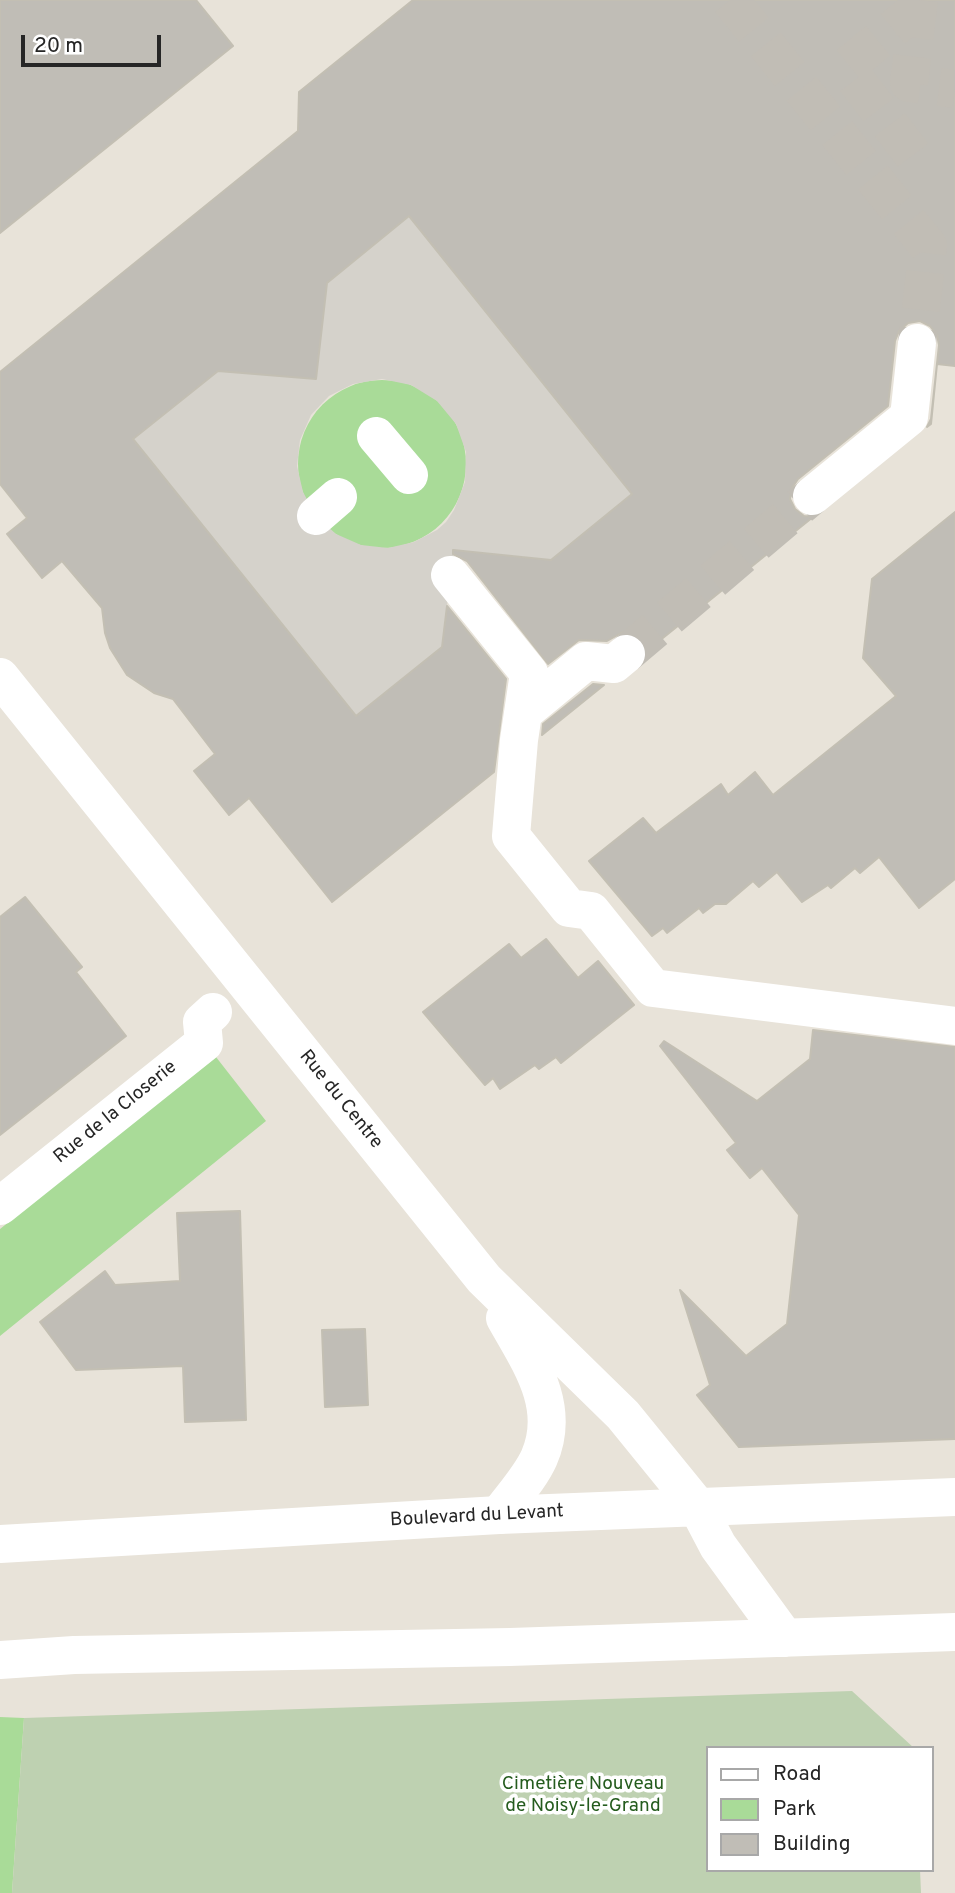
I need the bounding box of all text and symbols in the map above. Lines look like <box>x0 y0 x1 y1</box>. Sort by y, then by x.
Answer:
scale bar <box>24 21 164 65</box>
text: 20 m <box>34 33 83 60</box>
street label: Rue du Centre <box>293 1046 387 1154</box>
street label: Rue de la Closerie <box>50 1056 182 1170</box>
street label: Boulevard du Levant <box>390 1501 564 1533</box>
legend <box>706 1746 934 1872</box>
text: Road <box>773 1761 822 1788</box>
park label: Cimetière Nouveau de Noisy-le-Grand <box>502 1774 664 1818</box>
text: Park <box>773 1796 816 1823</box>
text: Building <box>773 1831 851 1858</box>

